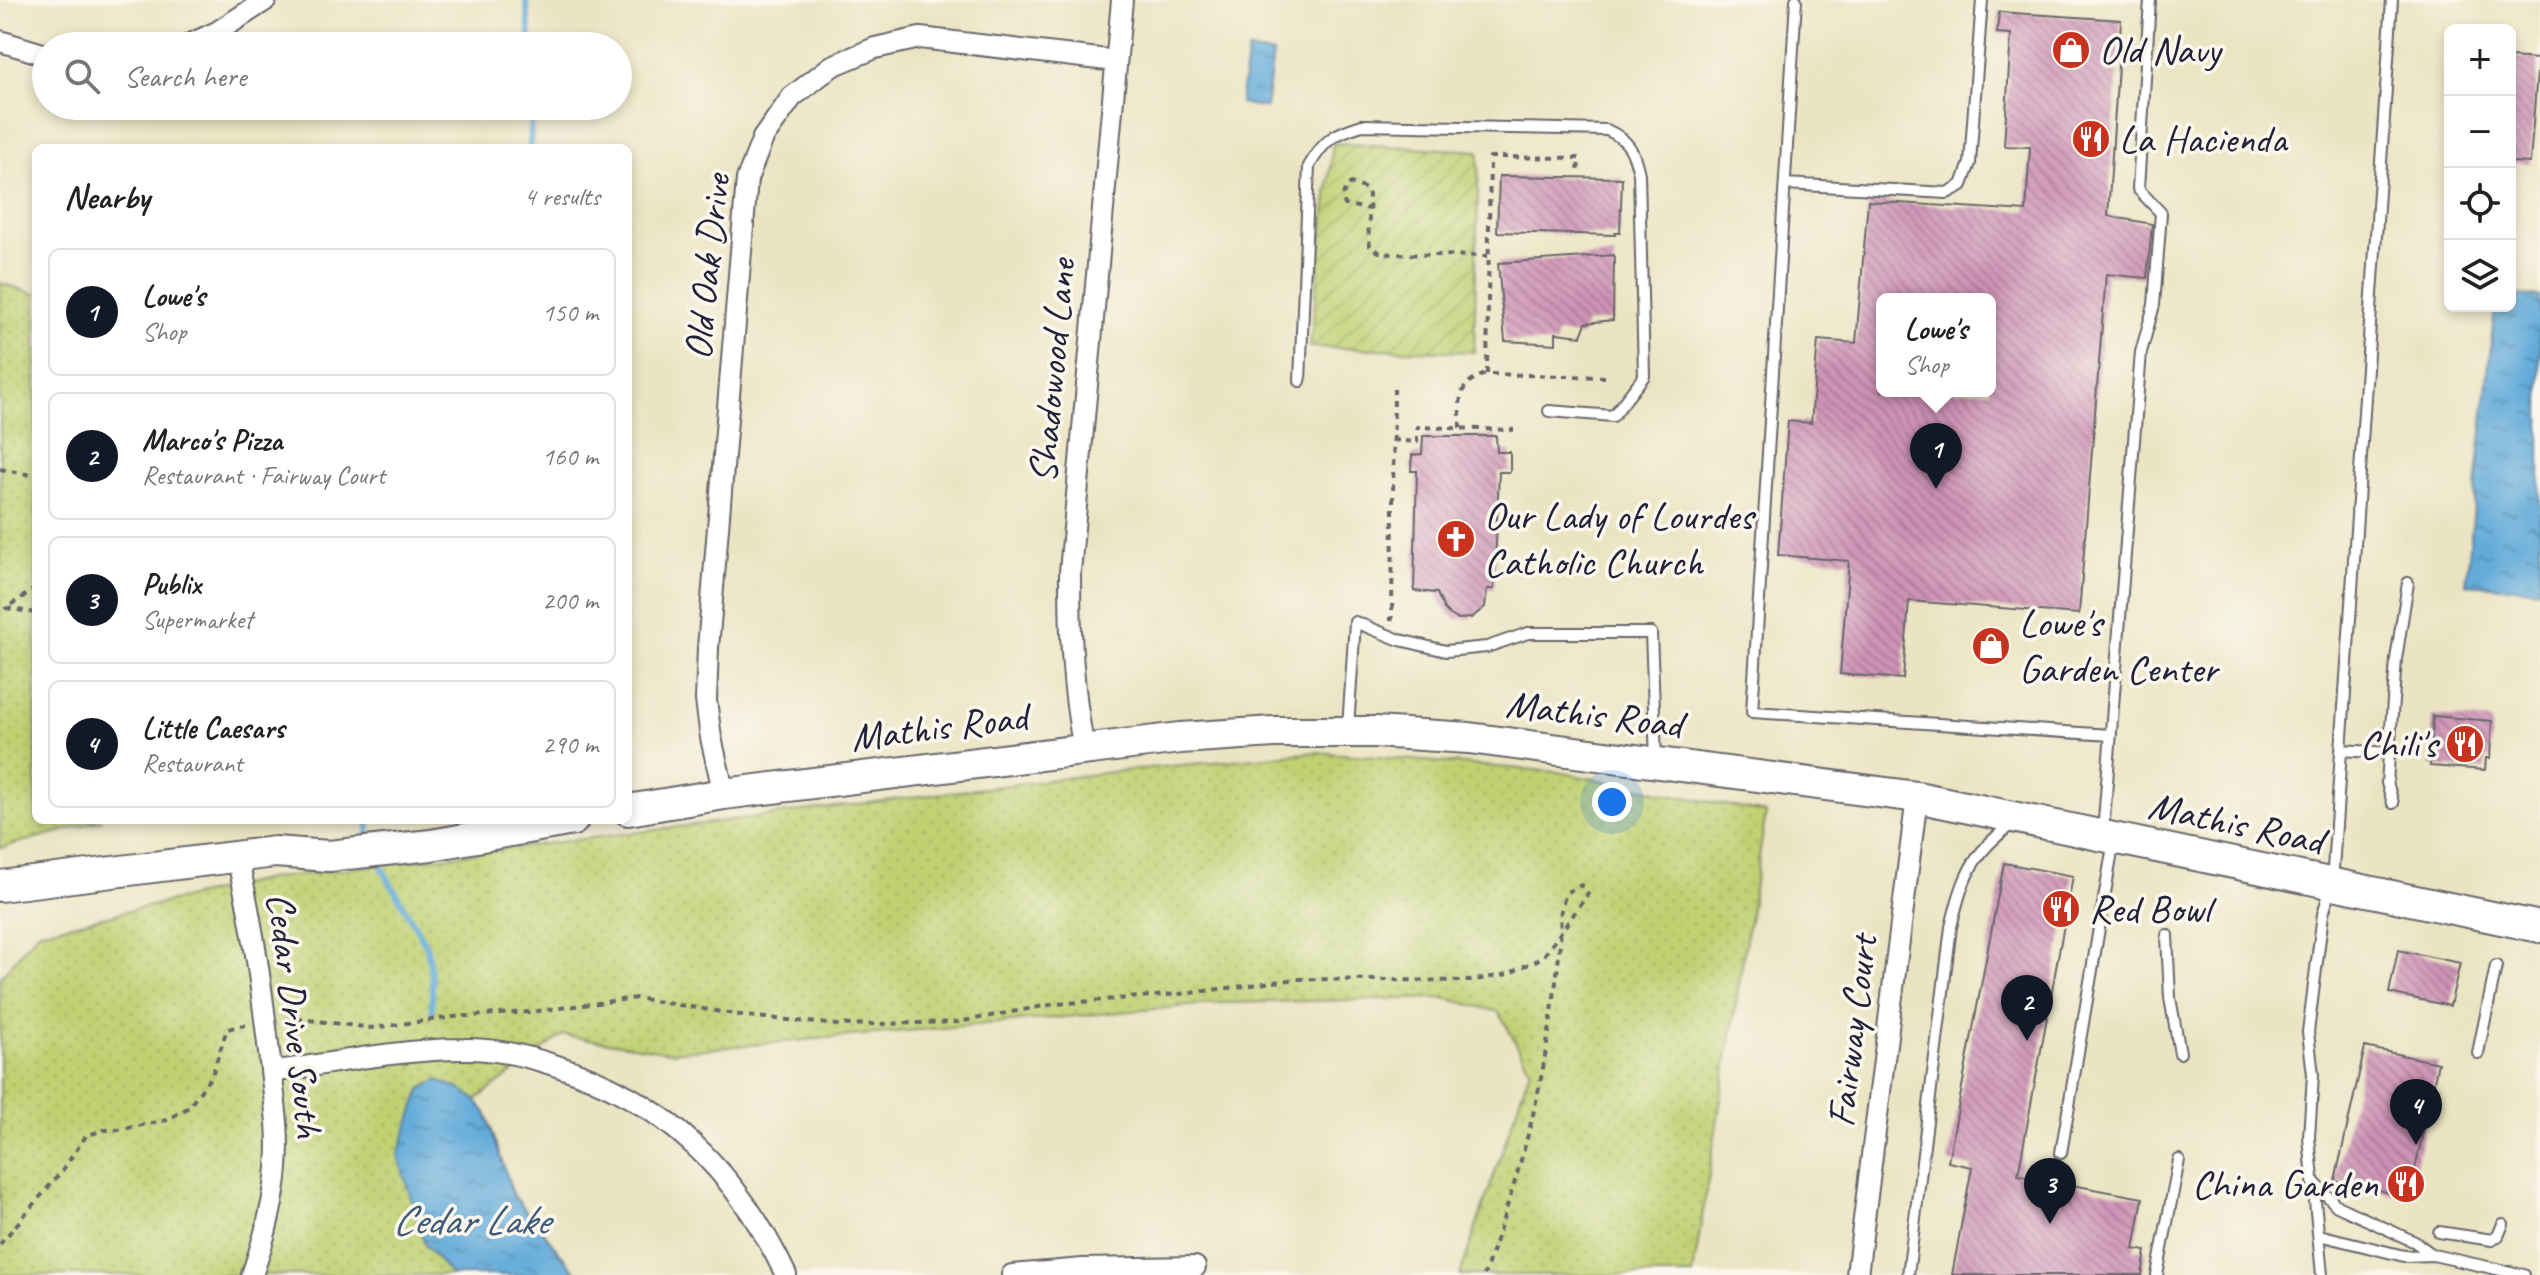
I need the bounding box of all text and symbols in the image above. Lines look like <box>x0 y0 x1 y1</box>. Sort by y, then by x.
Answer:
map controls <box>2444 24 2516 312</box>
button: + <box>2444 24 2516 96</box>
place label: Old Navy <box>2099 25 2223 75</box>
shop icon: Old Navy <box>2050 29 2092 71</box>
search box <box>32 32 632 120</box>
icon: search <box>60 54 104 98</box>
text: Search here <box>124 57 246 95</box>
button: − <box>2444 96 2516 168</box>
place label: La Hacienda <box>2119 114 2289 164</box>
restaurant icon: La Hacienda <box>2070 118 2112 160</box>
button: locate <box>2444 168 2516 240</box>
street label: Old Oak Drive <box>672 169 742 362</box>
text: Nearby <box>64 175 150 218</box>
text: 4 results <box>524 180 600 213</box>
button: layers <box>2444 240 2516 312</box>
street label: Shadowood Lane <box>1017 254 1087 485</box>
text: Lowe's <box>142 277 205 315</box>
popup <box>1876 293 1996 397</box>
text: 1 <box>86 296 98 329</box>
text: 150 m <box>542 296 598 329</box>
text: Lowe's <box>1905 310 1967 348</box>
text: Shop <box>142 315 186 348</box>
text: Shop <box>1905 348 1949 381</box>
text: Marco's Pizza <box>142 421 282 459</box>
pin: 1 <box>1910 423 1962 489</box>
text: 2 <box>86 440 98 473</box>
text: 160 m <box>542 440 598 473</box>
text: Restaurant · Fairway Court <box>142 459 385 492</box>
place label: Our Lady of Lourdes Catholic Church <box>1484 491 1756 587</box>
church icon: Our Lady of Lourdes Catholic Church <box>1435 518 1477 560</box>
text: Publix <box>142 565 201 603</box>
text: 3 <box>86 584 98 617</box>
text: 200 m <box>542 584 598 617</box>
place label: Lowe's Garden Center <box>2019 598 2221 694</box>
text: Supermarket <box>142 603 253 636</box>
shop icon: Lowe's Garden Center <box>1970 625 2012 667</box>
street label: Mathis Road <box>1503 678 1691 750</box>
street label: Mathis Road <box>848 691 1036 763</box>
text: Little Caesars <box>142 709 284 747</box>
place label: Chili's <box>2360 719 2440 769</box>
restaurant icon: Chili's <box>2444 723 2486 765</box>
text: 4 <box>86 728 98 761</box>
text: 290 m <box>542 728 598 761</box>
text: Restaurant <box>142 747 243 780</box>
street label: Mathis Road <box>2144 780 2334 867</box>
your location <box>1592 782 1632 822</box>
place label: Red Bowl <box>2089 884 2217 934</box>
restaurant icon: Red Bowl <box>2040 888 2082 930</box>
street label: Cedar Drive South <box>255 890 335 1141</box>
street label: Fairway Court <box>1815 929 1889 1129</box>
pin: 2 <box>2001 975 2053 1041</box>
pin: 4 <box>2390 1079 2442 1145</box>
pin: 3 <box>2024 1158 2076 1224</box>
place label: China Garden <box>2192 1159 2379 1209</box>
restaurant icon: China Garden <box>2385 1163 2427 1205</box>
water label: Cedar Lake <box>392 1194 554 1247</box>

